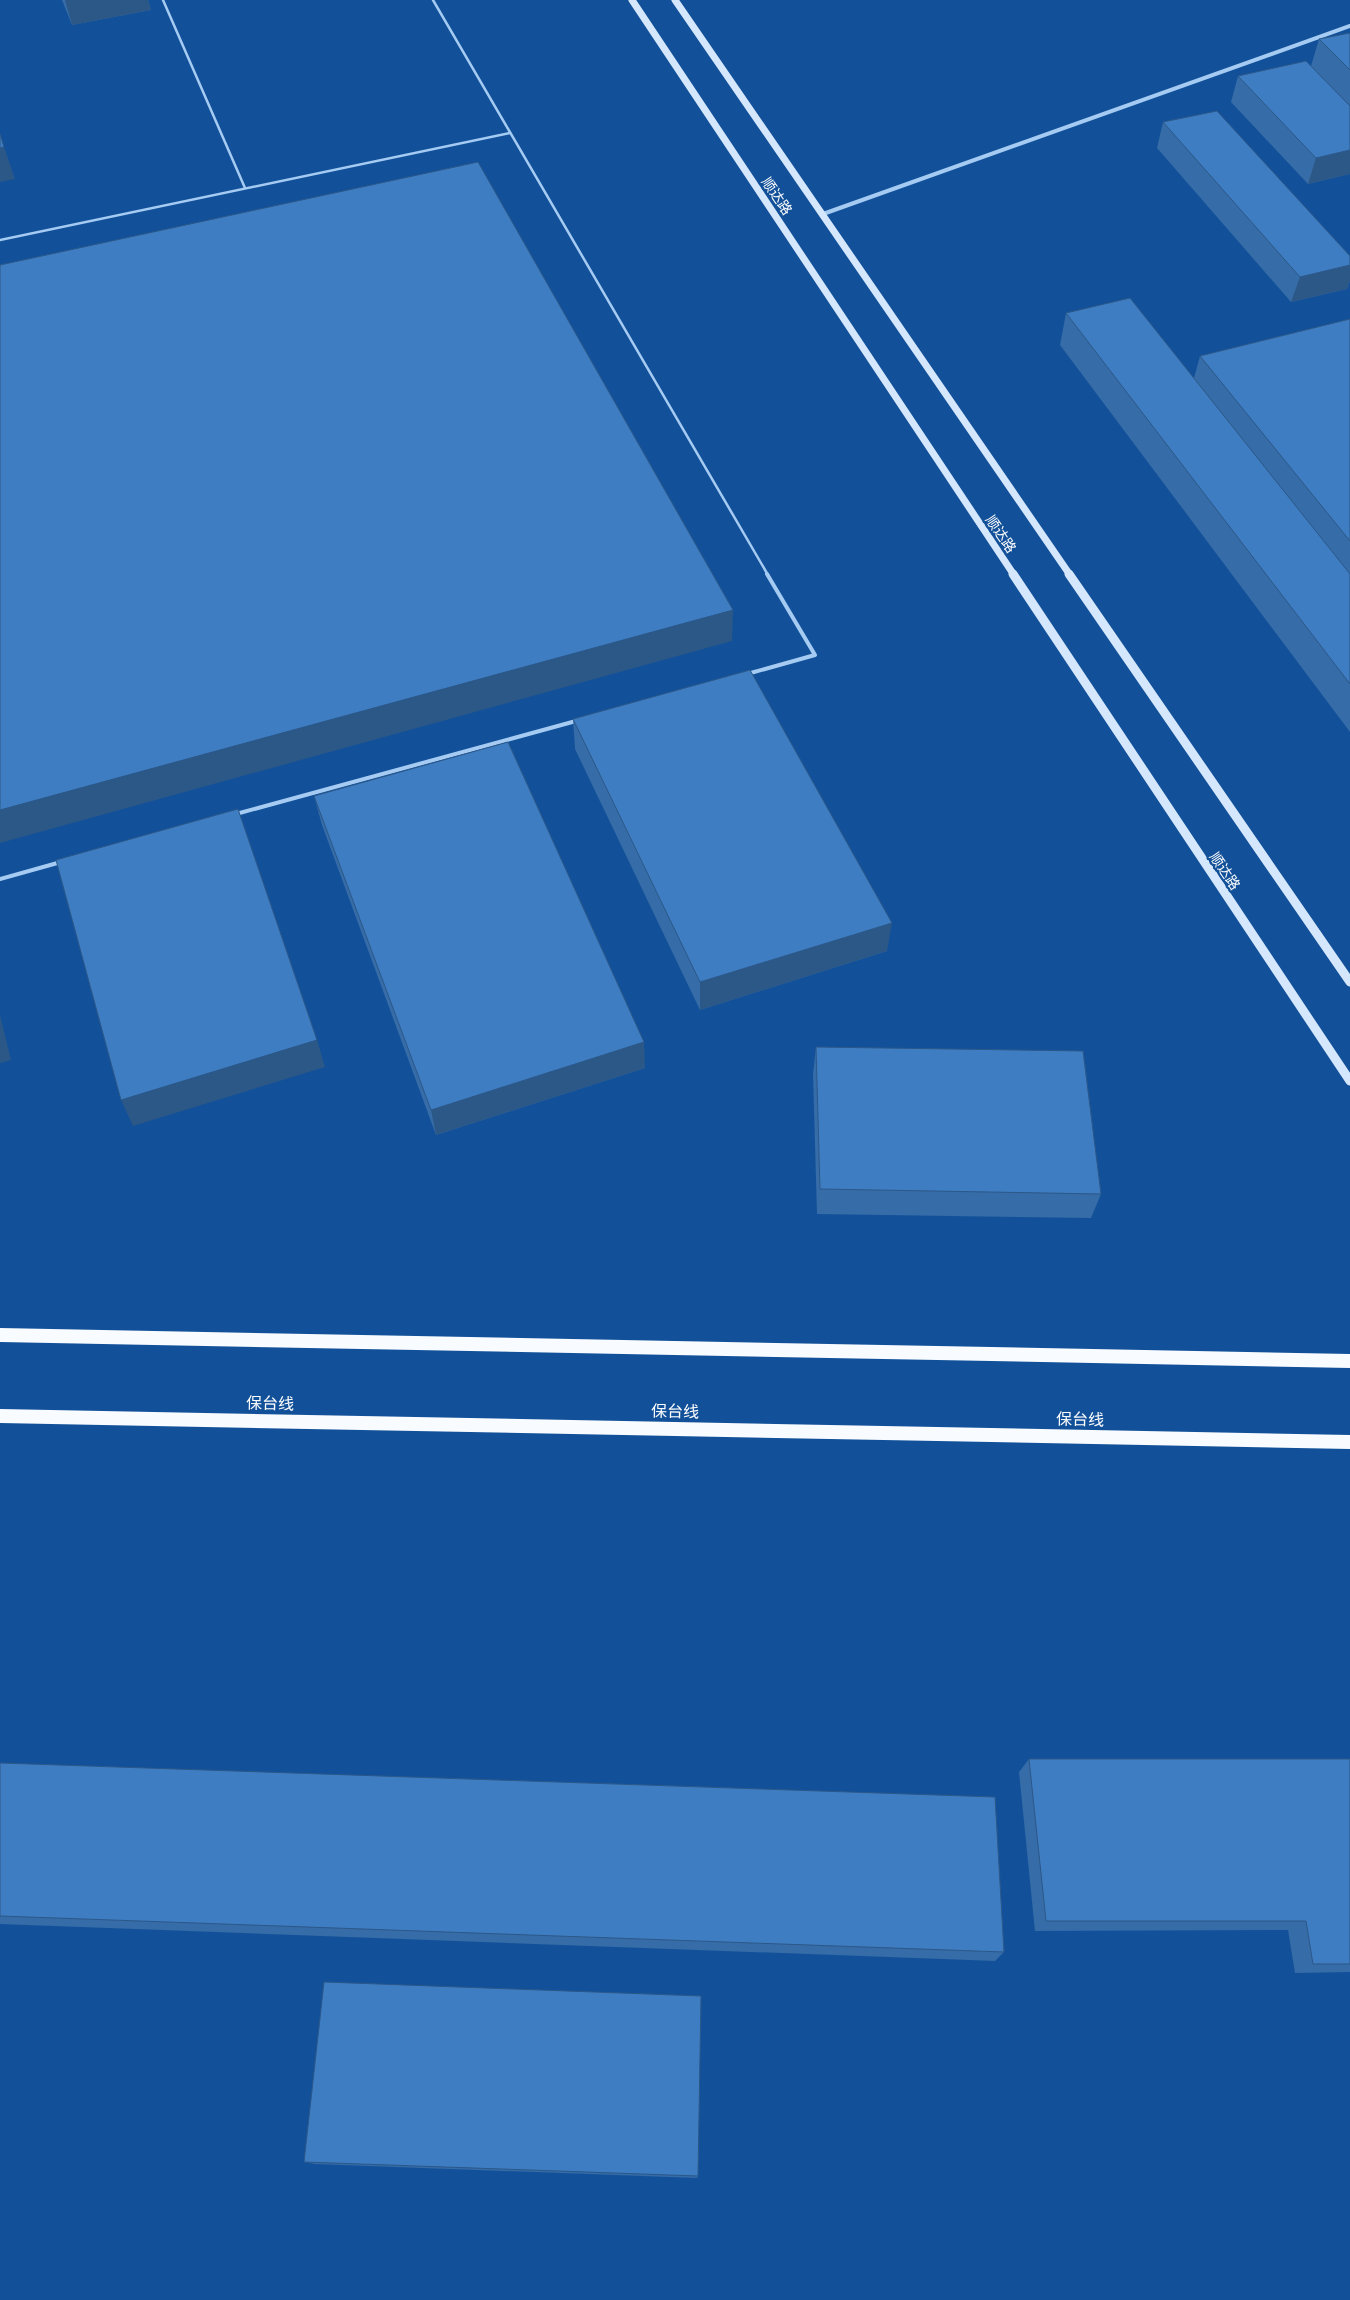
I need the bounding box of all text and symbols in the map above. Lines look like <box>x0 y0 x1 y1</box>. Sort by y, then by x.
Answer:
street label: 顺达路 <box>758 174 796 218</box>
street label: 顺达路 <box>982 512 1020 556</box>
street label: 顺达路 <box>1206 849 1244 893</box>
street label: 保台线 <box>246 1393 294 1413</box>
street label: 保台线 <box>651 1401 699 1421</box>
street label: 保台线 <box>1056 1409 1104 1429</box>

